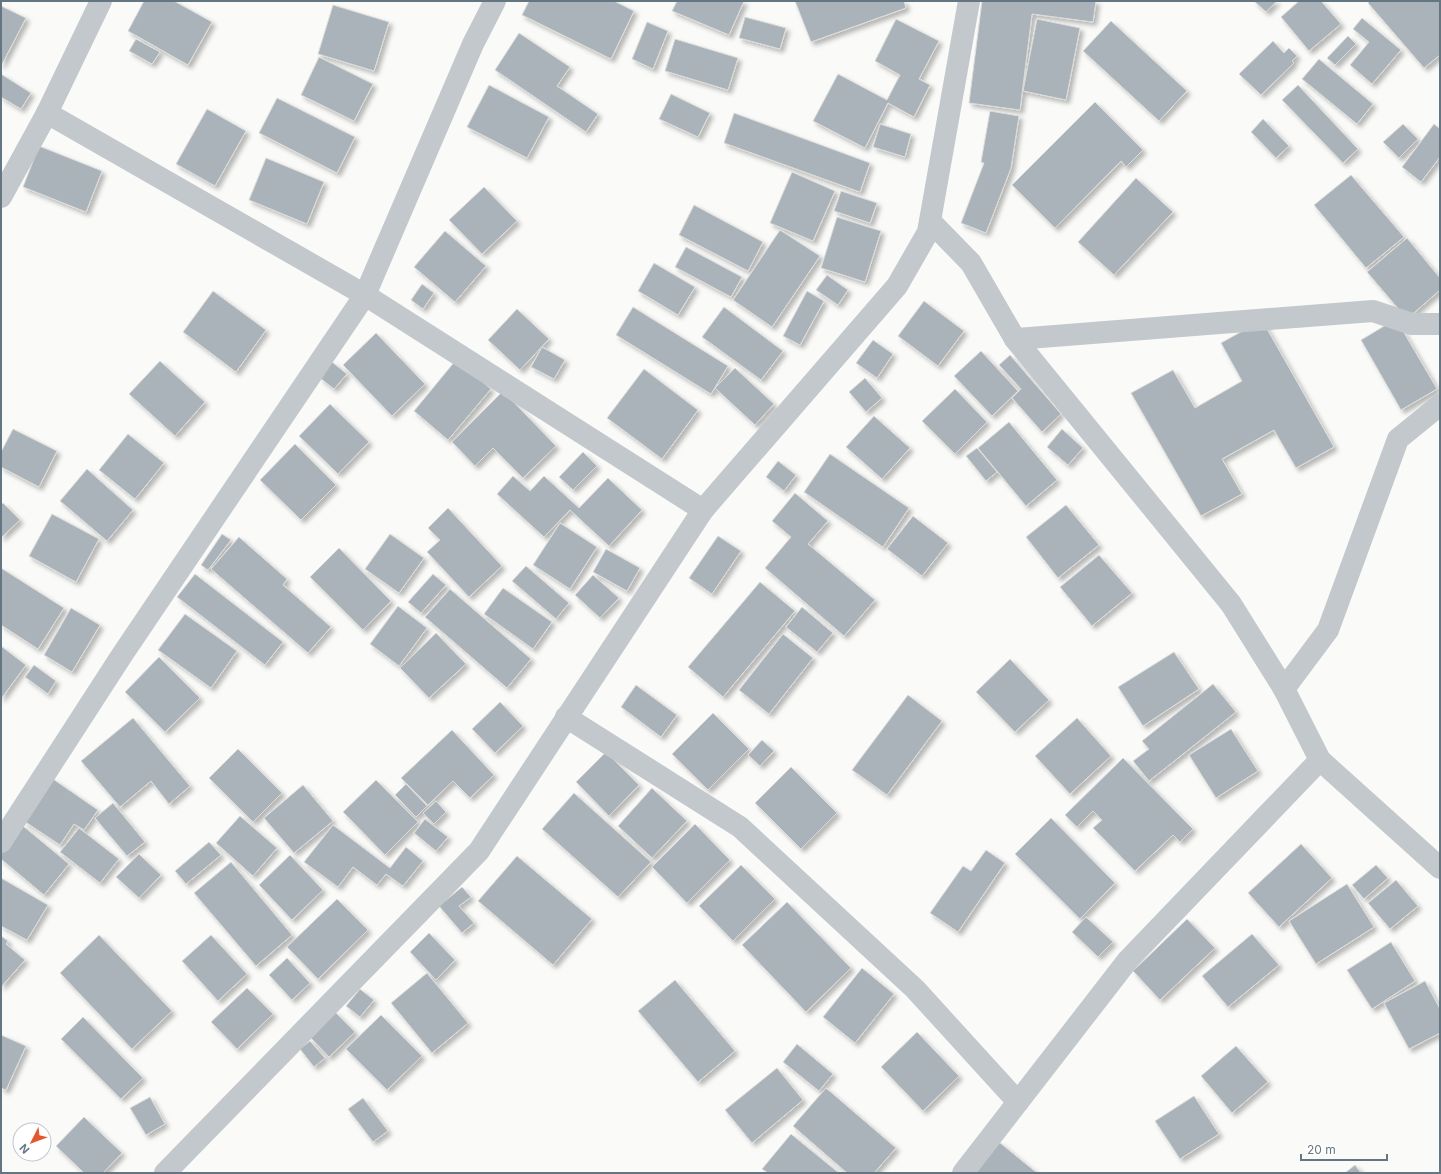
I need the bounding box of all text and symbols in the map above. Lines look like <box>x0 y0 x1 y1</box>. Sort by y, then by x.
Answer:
north arrow <box>12 1122 52 1162</box>
scale bar <box>1301 1136 1387 1162</box>
text: N <box>17 1141 33 1156</box>
text: 20 m <box>1307 1142 1336 1157</box>

